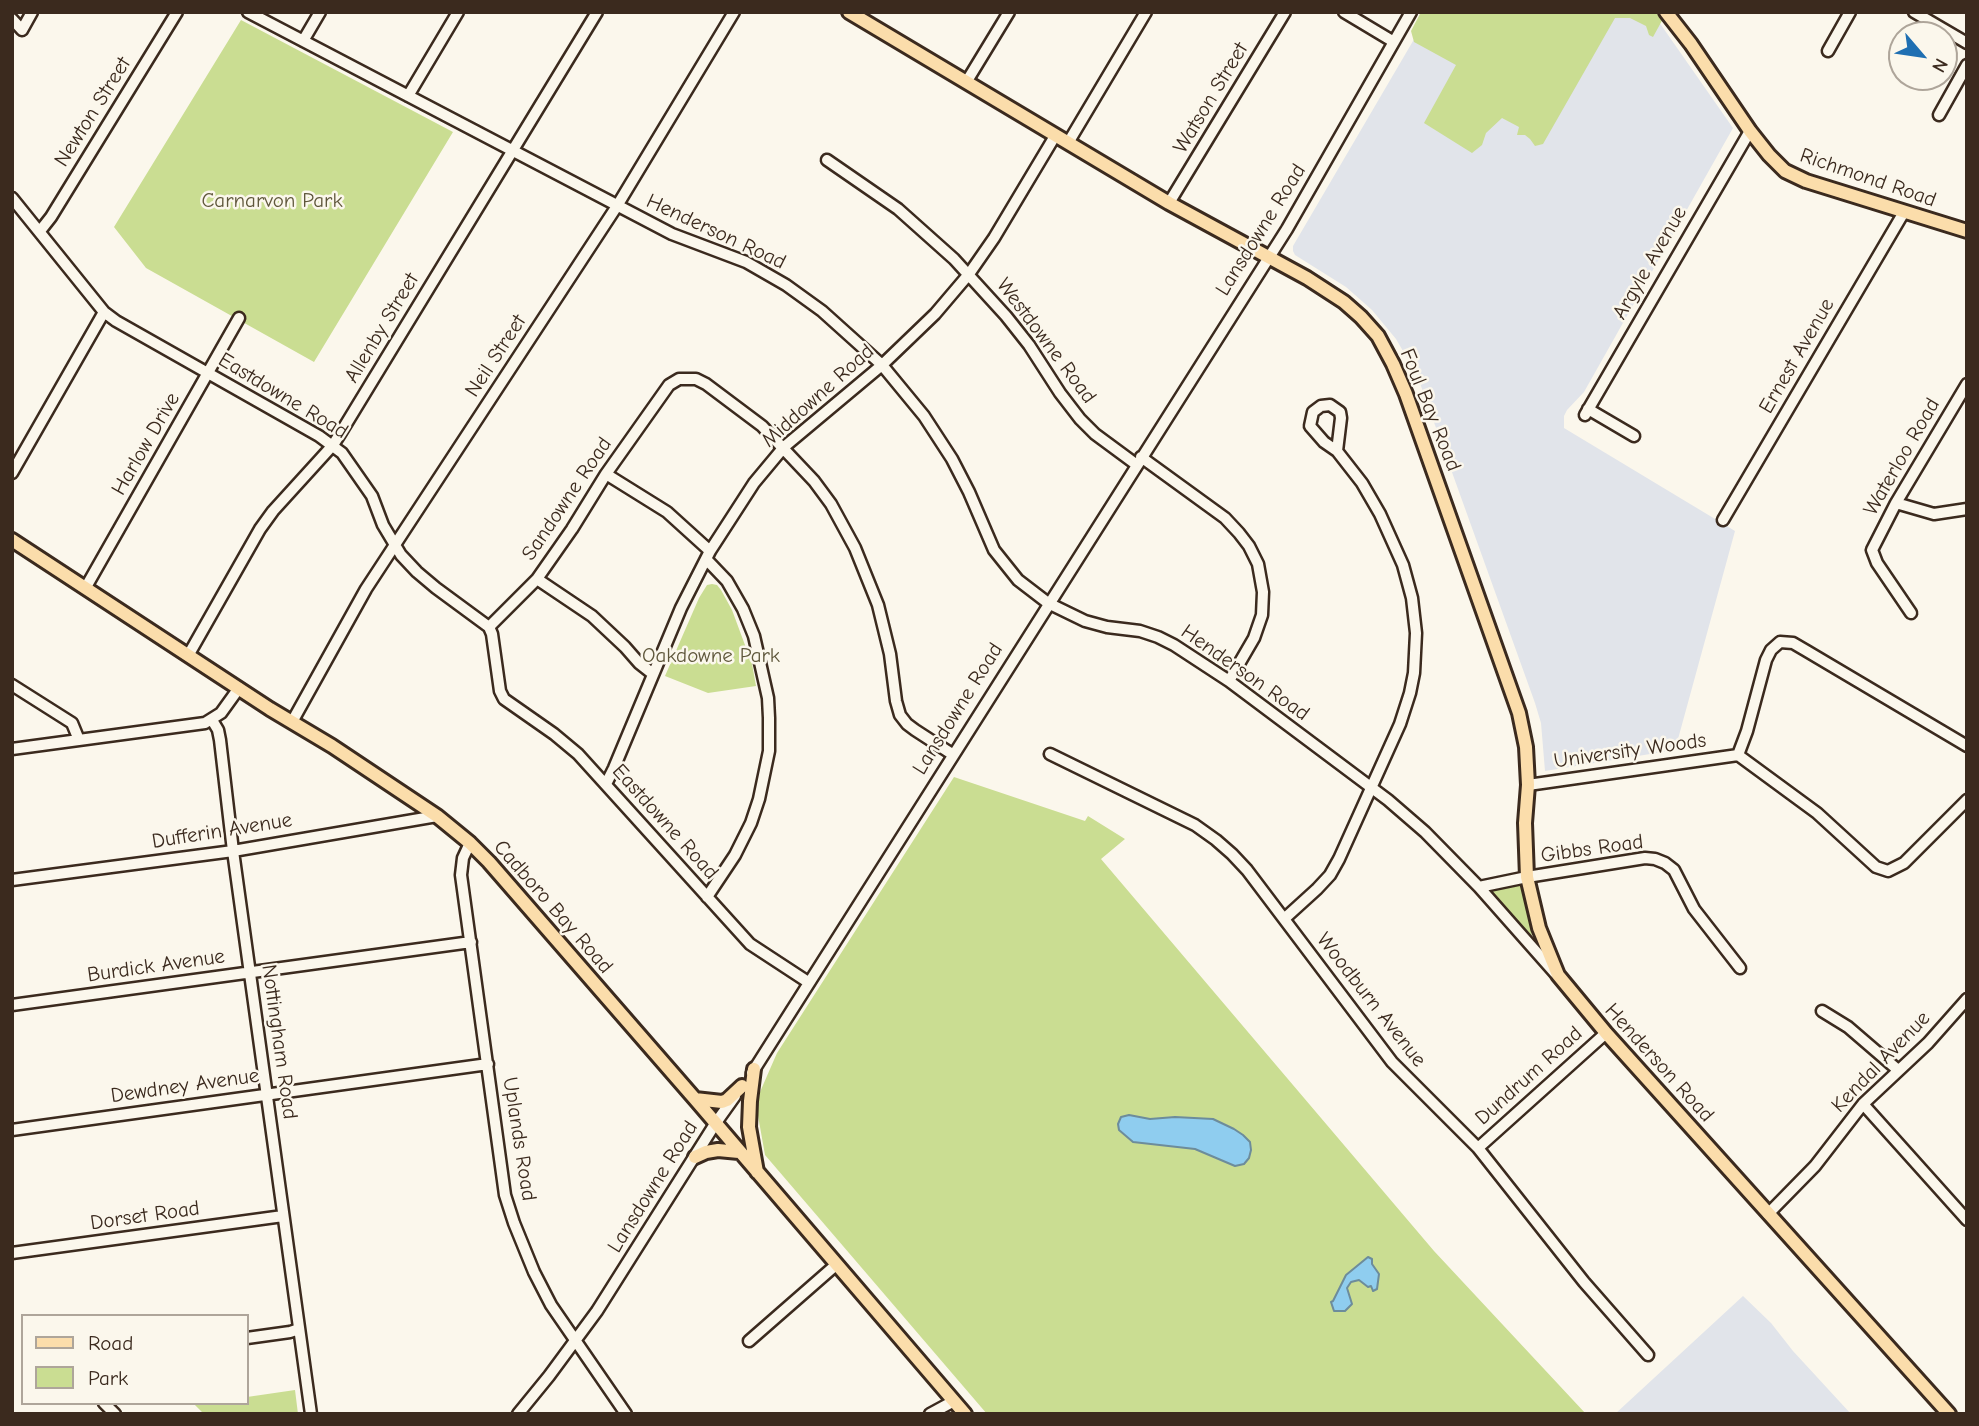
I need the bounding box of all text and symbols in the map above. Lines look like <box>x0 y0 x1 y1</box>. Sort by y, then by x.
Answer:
north arrow <box>1888 21 1958 91</box>
street label: Watson Street <box>1168 38 1254 158</box>
street label: Newton Street <box>49 52 137 172</box>
text: N <box>1927 54 1952 76</box>
street label: Richmond Road <box>1797 143 1939 213</box>
street label: Lansdowne Road <box>1210 160 1312 300</box>
park label: Carnarvon Park <box>201 188 343 214</box>
street label: Henderson Road <box>642 189 790 275</box>
street label: Argyle Avenue <box>1607 202 1693 324</box>
street label: Allenby Street <box>339 269 425 387</box>
street label: Westdowne Road <box>991 273 1101 409</box>
street label: Ernest Avenue <box>1754 294 1840 418</box>
street label: Neil Street <box>460 310 532 402</box>
street label: Middowne Road <box>757 339 879 453</box>
street label: Foul Bay Road <box>1394 345 1466 475</box>
street label: Eastdowne Road <box>214 347 352 445</box>
street label: Harlow Drive <box>106 388 186 500</box>
street label: Waterloo Road <box>1858 394 1946 520</box>
street label: Sandowne Road <box>517 433 617 565</box>
street label: Henderson Road <box>1176 619 1314 727</box>
street label: Lansdowne Road <box>907 639 1009 779</box>
park label: Oakdowne Park <box>642 643 780 669</box>
street label: University Woods <box>1552 728 1708 774</box>
street label: Eastdowne Road <box>607 759 723 885</box>
street label: Dufferin Avenue <box>150 807 294 855</box>
street label: Gibbs Road <box>1539 829 1645 869</box>
street label: Cadboro Bay Road <box>488 835 618 979</box>
street label: Woodburn Avenue <box>1311 928 1431 1072</box>
street label: Burdick Avenue <box>86 944 226 988</box>
street label: Nottingham Road <box>256 963 302 1121</box>
street label: Henderson Road <box>1599 998 1719 1128</box>
street label: Kendal Avenue <box>1826 1006 1936 1118</box>
street label: Dundrum Road <box>1470 1021 1588 1131</box>
street label: Dewdney Avenue <box>109 1063 261 1109</box>
street label: Uplands Road <box>497 1075 541 1203</box>
street label: Lansdowne Road <box>602 1117 704 1257</box>
street label: Dorset Road <box>89 1196 201 1236</box>
legend <box>21 1314 248 1405</box>
text: Road <box>88 1331 133 1355</box>
text: Park <box>88 1366 128 1390</box>

